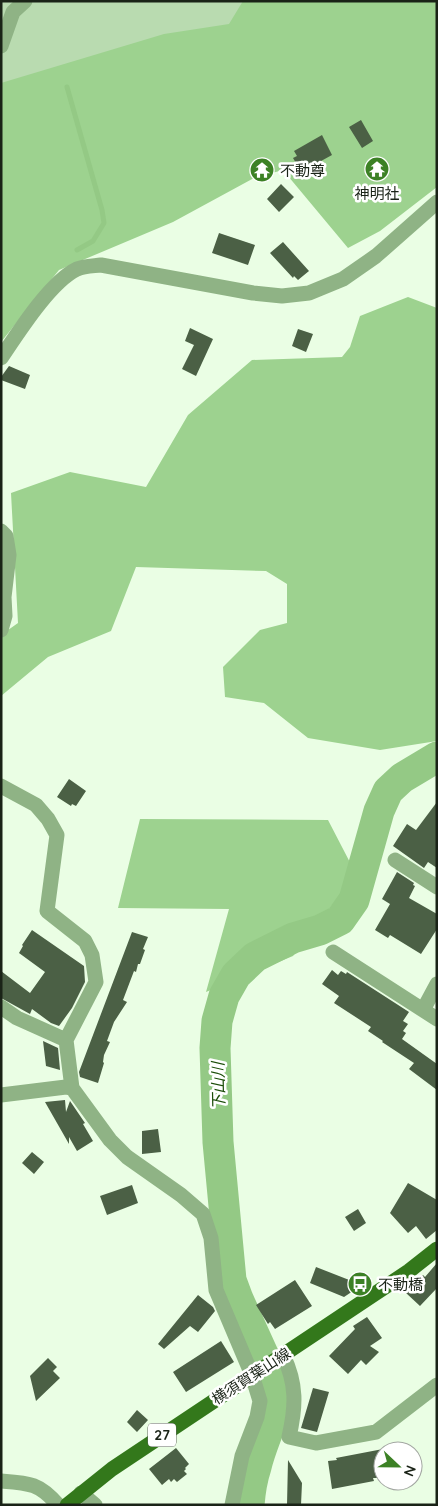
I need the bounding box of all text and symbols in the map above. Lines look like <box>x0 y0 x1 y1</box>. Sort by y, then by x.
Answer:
temple icon: 神明社 <box>364 156 390 182</box>
temple icon: 不動尊 <box>249 157 275 183</box>
place label: 不動尊 <box>280 161 325 180</box>
place label: 神明社 <box>354 184 400 203</box>
water label: 下山川 <box>208 1060 228 1110</box>
bus stop icon: 不動橋 <box>347 1271 373 1297</box>
place label: 不動橋 <box>378 1275 423 1294</box>
street label: 横須賀葉山線 <box>208 1344 294 1408</box>
road number: 27 <box>148 1424 176 1446</box>
north arrow <box>373 1441 423 1491</box>
text: N <box>400 1463 420 1479</box>

